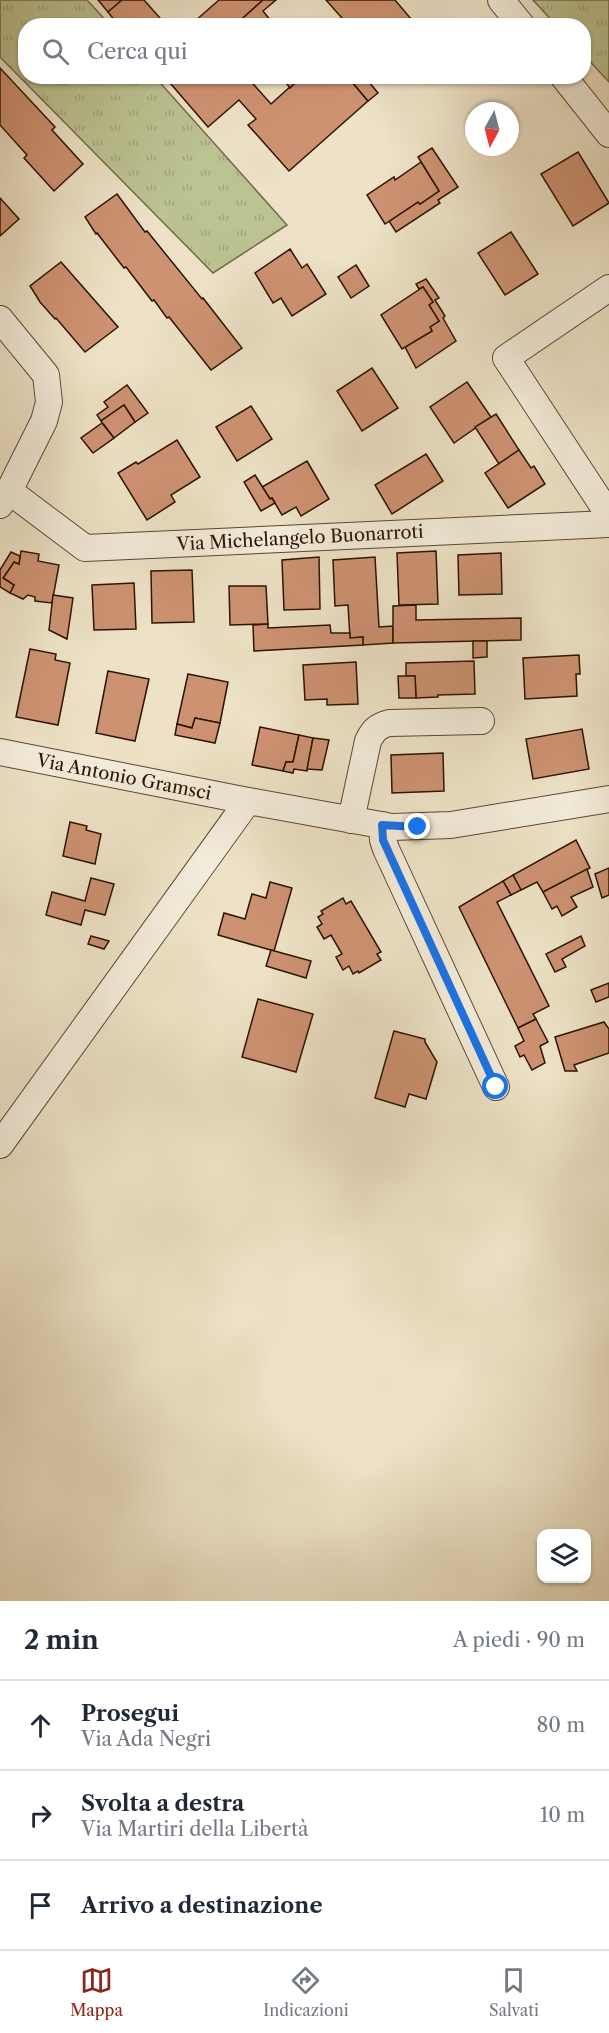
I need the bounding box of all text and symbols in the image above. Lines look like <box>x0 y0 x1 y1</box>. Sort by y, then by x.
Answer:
search box <box>18 18 591 84</box>
icon: search <box>39 35 72 68</box>
text: Cerca qui <box>87 38 188 65</box>
north arrow <box>465 102 519 156</box>
street label: Via Michelangelo Buonarroti <box>175 521 424 556</box>
street label: Via Antonio Gramsci <box>34 749 214 805</box>
route end <box>404 813 430 839</box>
route start <box>482 1073 508 1099</box>
map controls <box>537 1529 591 1583</box>
button: layers <box>537 1529 591 1583</box>
text: 2 min <box>24 1624 99 1656</box>
text: A piedi · 90 m <box>453 1628 585 1652</box>
text: Prosegui <box>81 1700 179 1727</box>
icon: ahead <box>24 1709 57 1742</box>
text: 80 m <box>537 1713 585 1737</box>
text: Via Ada Negri <box>81 1727 211 1751</box>
text: Svolta a destra <box>81 1790 244 1817</box>
icon: right <box>24 1799 57 1832</box>
text: 10 m <box>540 1803 585 1827</box>
text: Via Martiri della Libertà <box>81 1817 309 1841</box>
icon: arrive <box>24 1889 57 1922</box>
text: Arrivo a destinazione <box>81 1892 323 1919</box>
tab: Mappa <box>70 1964 123 2020</box>
tab: Indicazioni <box>263 1964 349 2020</box>
tab: Salvati <box>489 1964 539 2020</box>

